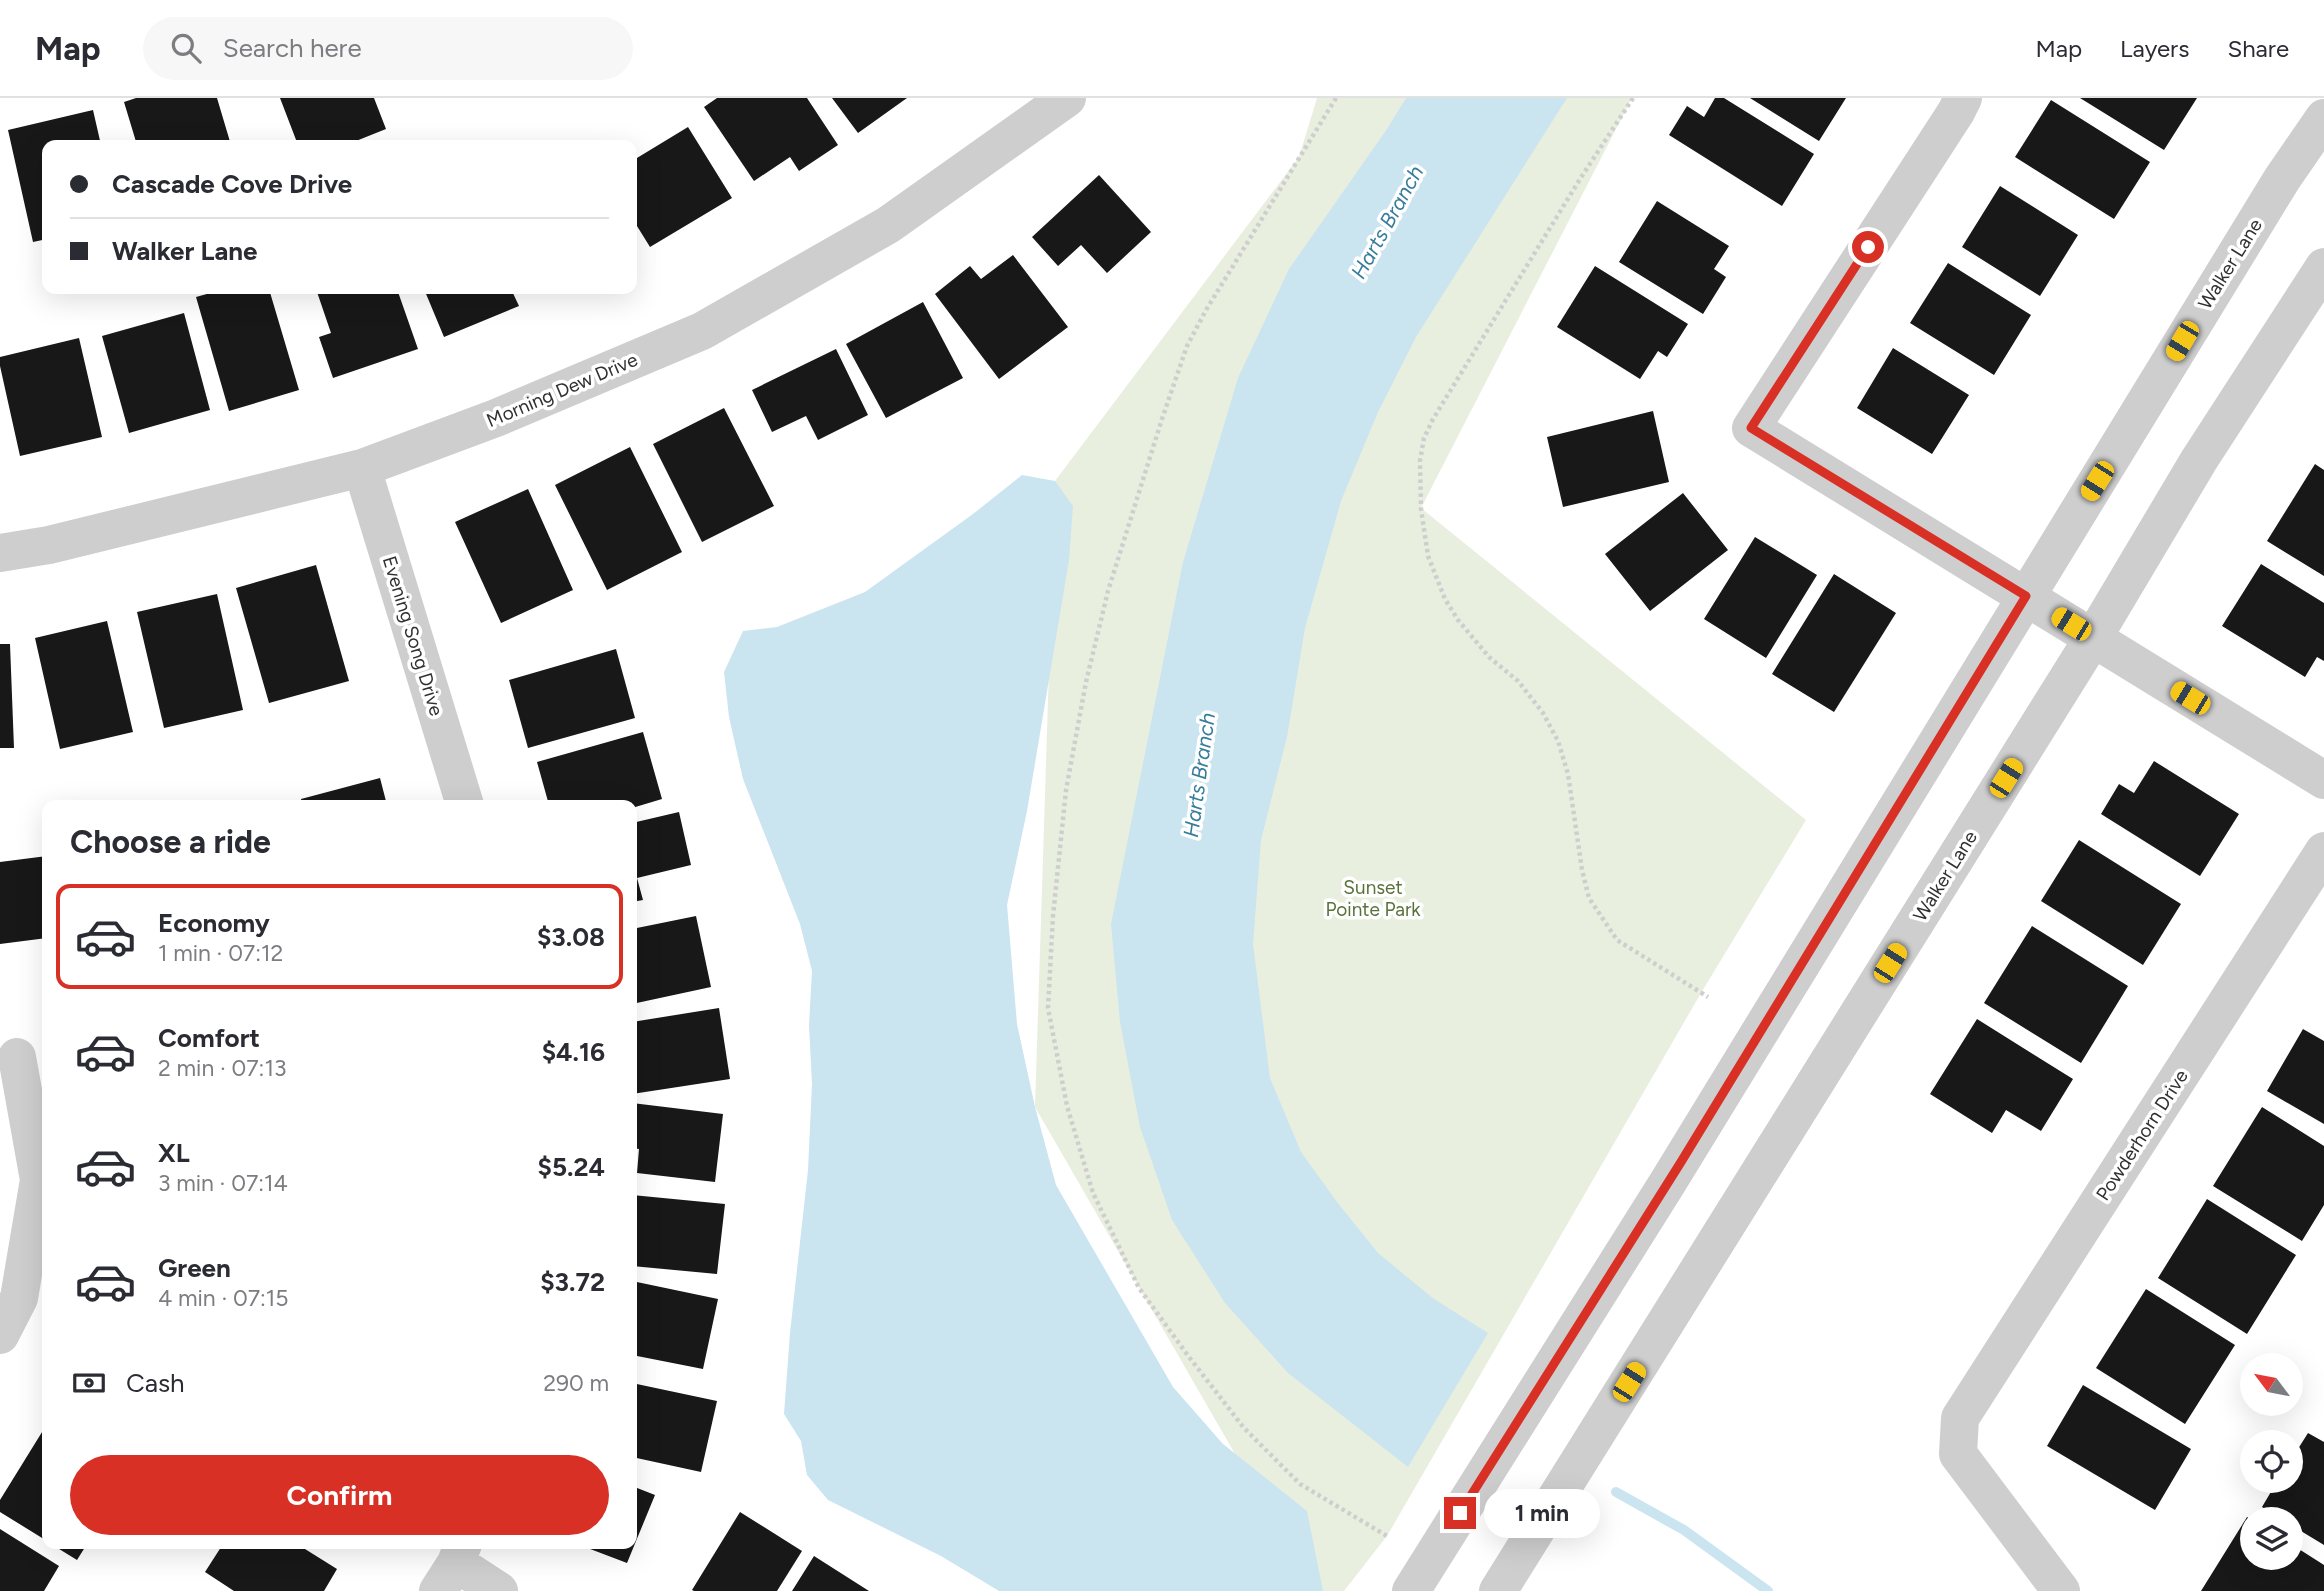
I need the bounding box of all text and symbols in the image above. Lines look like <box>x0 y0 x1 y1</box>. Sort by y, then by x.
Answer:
search box <box>143 17 633 80</box>
text: Map <box>35 29 101 68</box>
icon: search <box>167 29 205 67</box>
text: Search here <box>223 32 362 64</box>
text: Map <box>2035 34 2082 63</box>
text: Layers <box>2120 34 2189 63</box>
text: Share <box>2227 34 2289 63</box>
water label: Harts Branch <box>1346 161 1429 283</box>
text: Cascade Cove Drive <box>112 168 352 200</box>
street label: Walker Lane <box>2193 214 2267 314</box>
route start <box>1852 231 1884 263</box>
text: Walker Lane <box>112 235 258 267</box>
car <box>2163 318 2202 364</box>
street label: Morning Dew Drive <box>483 348 641 432</box>
car <box>2077 458 2118 504</box>
street label: Evening Song Drive <box>378 553 448 719</box>
car <box>2048 604 2095 644</box>
car <box>2167 678 2214 718</box>
water label: Harts Branch <box>1178 711 1220 839</box>
car <box>1986 755 2027 801</box>
text: Choose a ride <box>70 823 271 861</box>
street label: Walker Lane <box>1908 826 1982 926</box>
park label: Sunset Pointe Park <box>1325 876 1421 921</box>
icon: car <box>74 905 137 968</box>
text: Economy <box>158 907 270 939</box>
text: $3.08 <box>537 921 605 953</box>
text: 1 min · 07:12 <box>158 939 283 967</box>
car <box>1870 940 1911 986</box>
icon: car <box>74 1020 137 1083</box>
text: Comfort <box>158 1022 260 1054</box>
text: $4.16 <box>542 1036 605 1068</box>
text: 2 min · 07:13 <box>158 1054 286 1082</box>
street label: Powderhorn Drive <box>2091 1065 2193 1205</box>
icon: car <box>74 1135 137 1198</box>
text: XL <box>158 1137 190 1169</box>
text: $5.24 <box>538 1151 605 1183</box>
text: 3 min · 07:14 <box>158 1169 288 1197</box>
icon: car <box>74 1250 137 1313</box>
text: Green <box>158 1252 231 1284</box>
text: $3.72 <box>540 1266 605 1298</box>
text: 4 min · 07:15 <box>158 1284 289 1312</box>
north arrow <box>2240 1353 2303 1416</box>
map controls <box>2240 1353 2303 1570</box>
car <box>1609 1359 1650 1405</box>
icon: cash <box>70 1364 108 1402</box>
text: Cash <box>126 1367 185 1399</box>
text: 290 m <box>543 1369 609 1397</box>
button: locate <box>2240 1430 2303 1493</box>
button: Confirm <box>70 1455 609 1535</box>
callout: 1 min <box>1484 1488 1600 1538</box>
route end <box>1444 1497 1476 1529</box>
text: 1 min <box>1515 1499 1569 1527</box>
button: layers <box>2240 1507 2303 1570</box>

